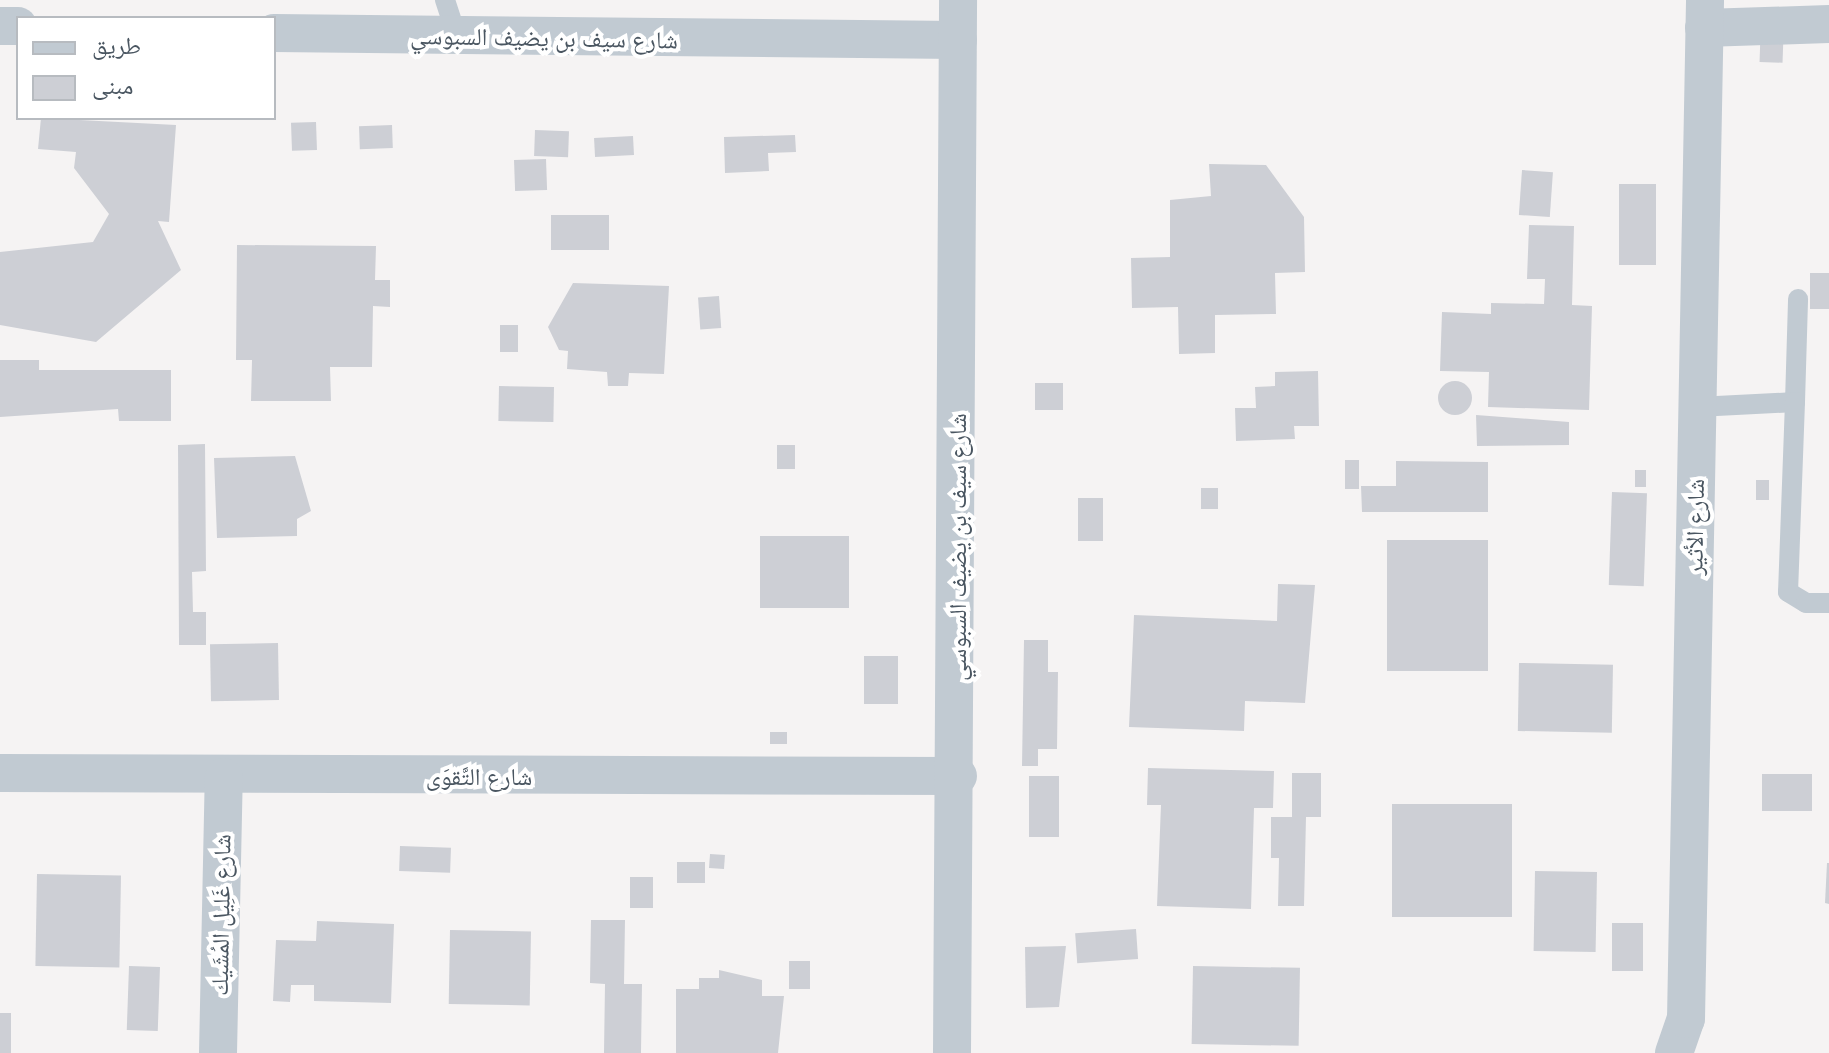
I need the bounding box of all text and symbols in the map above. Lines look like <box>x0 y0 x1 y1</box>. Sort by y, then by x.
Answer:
legend <box>16 16 276 120</box>
street label: شارع سيف بن يضيف السبوسي <box>410 21 678 55</box>
text: طريق <box>92 30 141 60</box>
text: مبنى <box>92 70 133 100</box>
street label: شارع سيف بن يضيف السبوسي <box>944 413 972 681</box>
street label: شارع الأثير <box>1680 478 1710 576</box>
street label: شارع التَّقوَى <box>426 763 532 791</box>
street label: شارع غَلِيل المُشَيك <box>205 834 237 996</box>

